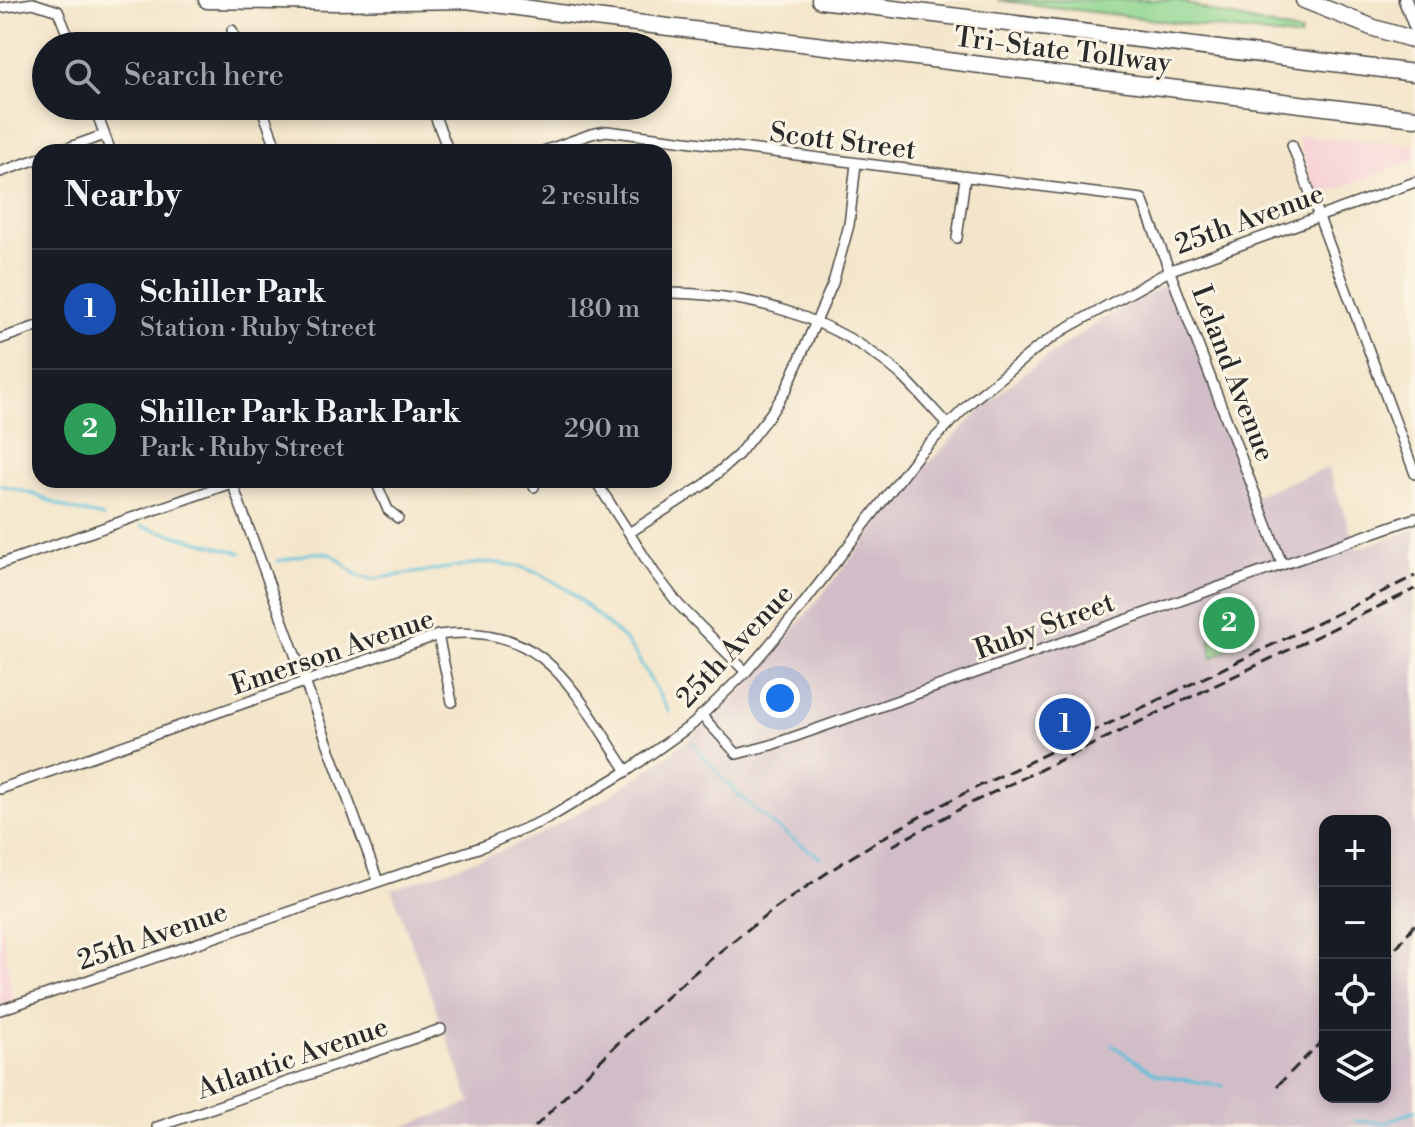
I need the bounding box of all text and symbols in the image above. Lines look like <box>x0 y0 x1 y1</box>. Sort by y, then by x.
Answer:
street label: Tri-State Tollway <box>952 20 1174 81</box>
search box <box>32 32 672 120</box>
icon: search <box>60 54 104 98</box>
text: Search here <box>124 57 284 95</box>
street label: Scott Street <box>768 115 918 168</box>
text: Nearby <box>64 175 182 217</box>
street label: 25th Avenue <box>1170 176 1329 263</box>
text: 2 results <box>541 180 640 212</box>
text: Schiller Park <box>140 274 325 312</box>
street label: Leland Avenue <box>1183 281 1282 467</box>
text: 1 <box>84 293 96 325</box>
text: 180 m <box>568 293 640 325</box>
text: Station · Ruby Street <box>140 312 377 344</box>
text: Shiller Park Bark Park <box>140 394 461 432</box>
text: 2 <box>82 413 98 445</box>
text: 290 m <box>564 413 640 445</box>
text: Park · Ruby Street <box>140 432 345 464</box>
street label: 25th Avenue <box>669 577 801 715</box>
street label: Ruby Street <box>970 585 1119 668</box>
pin: 2 <box>1203 593 1255 653</box>
street label: Emerson Avenue <box>226 601 439 704</box>
your location <box>760 678 800 718</box>
pin: 1 <box>1039 694 1091 754</box>
map controls <box>1319 815 1391 1103</box>
button: + <box>1319 815 1391 887</box>
button: − <box>1319 887 1391 959</box>
street label: 25th Avenue <box>73 894 232 978</box>
button: locate <box>1319 959 1391 1031</box>
street label: Atlantic Avenue <box>191 1009 393 1108</box>
button: layers <box>1319 1031 1391 1103</box>

